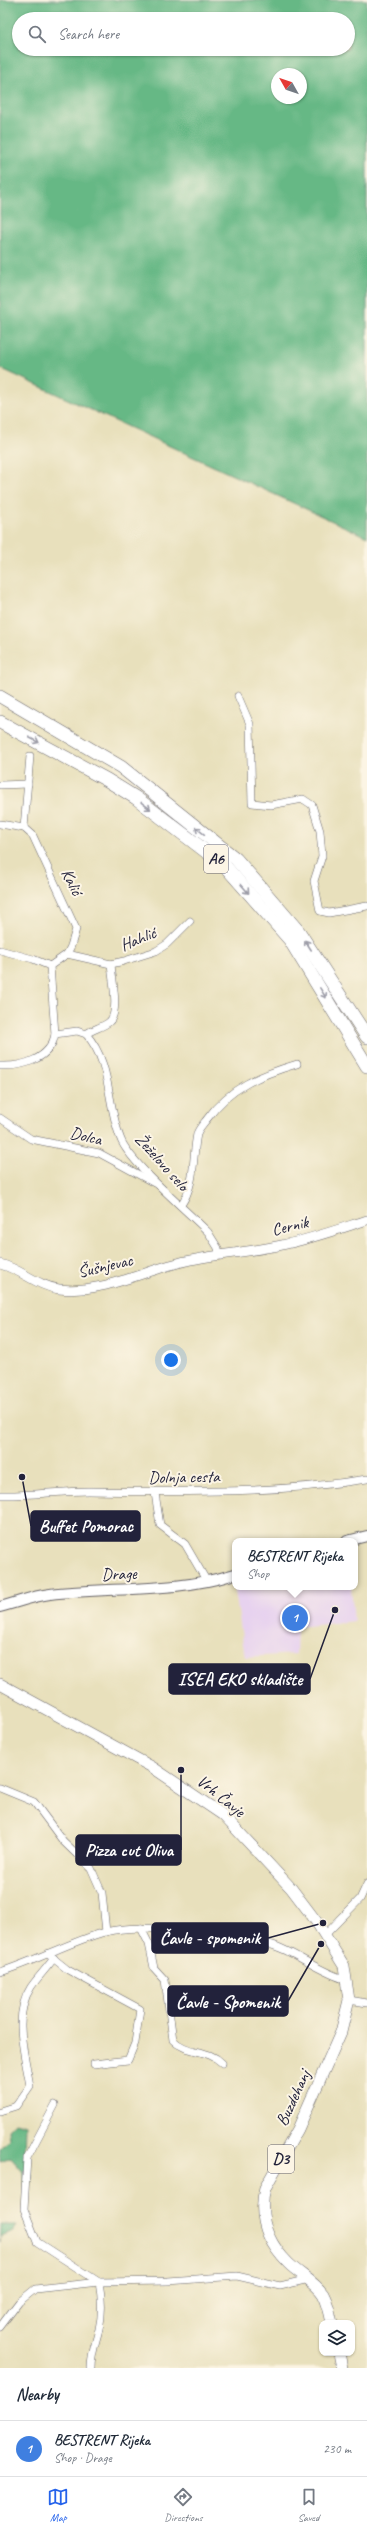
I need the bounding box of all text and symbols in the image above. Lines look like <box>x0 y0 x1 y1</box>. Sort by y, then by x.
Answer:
search box <box>12 12 355 56</box>
icon: search <box>26 23 48 45</box>
text: Search here <box>58 25 119 44</box>
north arrow <box>271 68 307 104</box>
one-way arrow <box>28 737 40 744</box>
one-way arrow <box>141 802 152 810</box>
one-way arrow <box>195 827 206 836</box>
road number: A6 <box>204 845 228 873</box>
street label: Kalić <box>56 865 89 902</box>
one-way arrow <box>241 884 250 895</box>
street label: Hahlić <box>117 921 162 956</box>
one-way arrow <box>304 940 312 951</box>
one-way arrow <box>320 987 328 999</box>
street label: Dolca <box>68 1122 105 1150</box>
street label: Žeželovo selo <box>131 1129 195 1197</box>
street label: Cernik <box>270 1211 312 1240</box>
street label: Šušnjevac <box>76 1249 135 1282</box>
your location <box>161 1350 181 1370</box>
street label: Dolnja cesta <box>148 1466 221 1488</box>
callout: Buffet Pomorac <box>31 1511 140 1541</box>
text: Buffet Pomorac <box>39 1515 134 1537</box>
popup <box>232 1538 358 1590</box>
text: BESTRENT Rijeka <box>247 1547 343 1566</box>
street label: Drage <box>101 1563 138 1585</box>
text: Shop <box>247 1566 269 1582</box>
pin: 1 <box>282 1603 308 1633</box>
callout: ISEA EKO skladište <box>169 1664 310 1694</box>
text: ISEA EKO skladište <box>178 1668 304 1690</box>
street label: Vrh Čavje <box>193 1770 250 1823</box>
callout: Pizza cut Oliva <box>76 1835 181 1865</box>
text: Pizza cut Oliva <box>85 1839 175 1861</box>
callout: Čavle - spomenik <box>152 1923 268 1953</box>
text: Čavle - spomenik <box>160 1927 263 1949</box>
callout: Čavle - Spomenik <box>168 1986 288 2016</box>
text: Čavle - Spomenik <box>176 1991 282 2013</box>
street label: Buzdehanj <box>271 2065 316 2129</box>
road number: D3 <box>268 2145 294 2173</box>
map controls <box>319 2320 355 2356</box>
button: layers <box>319 2320 355 2356</box>
text: Nearby <box>16 2384 59 2405</box>
text: BESTRENT Rijeka <box>54 2431 150 2450</box>
text: 1 <box>26 2441 32 2457</box>
text: 230 m <box>323 2441 351 2457</box>
text: Shop · Drage <box>54 2450 112 2466</box>
tab: Map <box>47 2486 69 2524</box>
tab: Directions <box>164 2486 203 2524</box>
tab: Saved <box>298 2486 320 2524</box>

